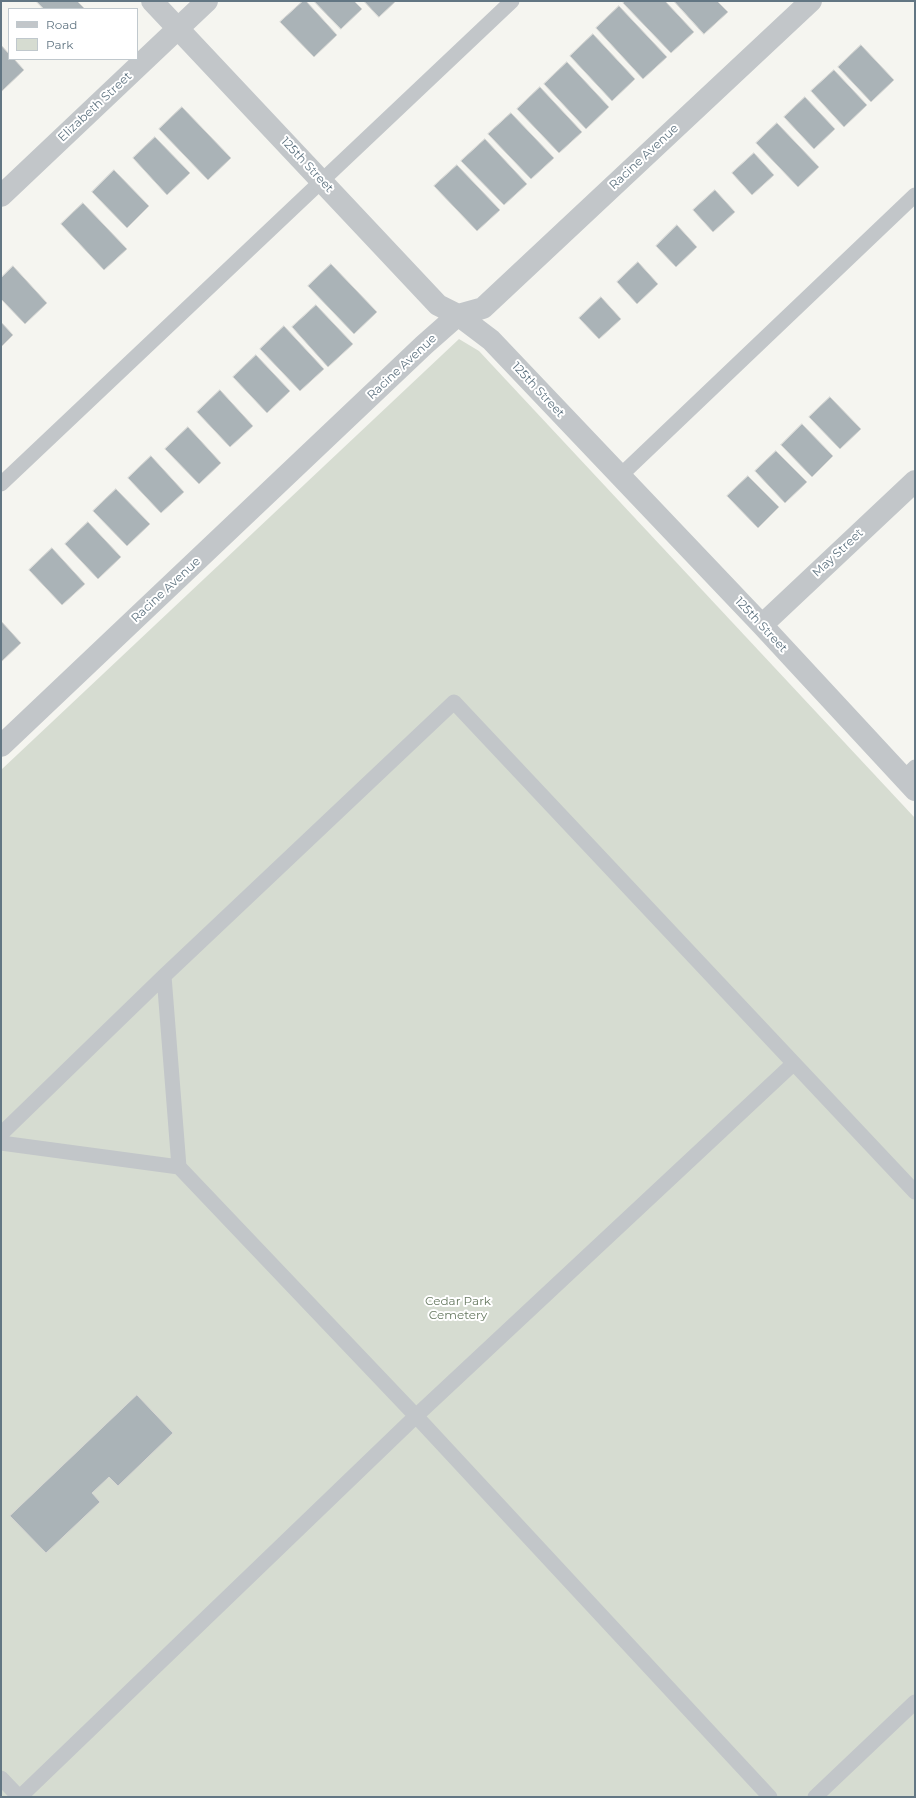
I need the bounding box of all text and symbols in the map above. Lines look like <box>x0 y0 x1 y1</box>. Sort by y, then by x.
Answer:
legend <box>8 8 138 60</box>
text: Road <box>46 17 77 32</box>
text: Park <box>46 37 73 52</box>
street label: Elizabeth Street <box>55 69 135 145</box>
street label: Racine Avenue <box>606 121 682 193</box>
street label: 125th Street <box>278 134 336 196</box>
street label: Racine Avenue <box>364 331 440 403</box>
street label: 125th Street <box>509 359 567 421</box>
street label: May Street <box>810 526 866 580</box>
street label: Racine Avenue <box>128 554 204 626</box>
street label: 125th Street <box>732 594 790 656</box>
park label: Cedar Park Cemetery <box>425 1294 491 1322</box>

